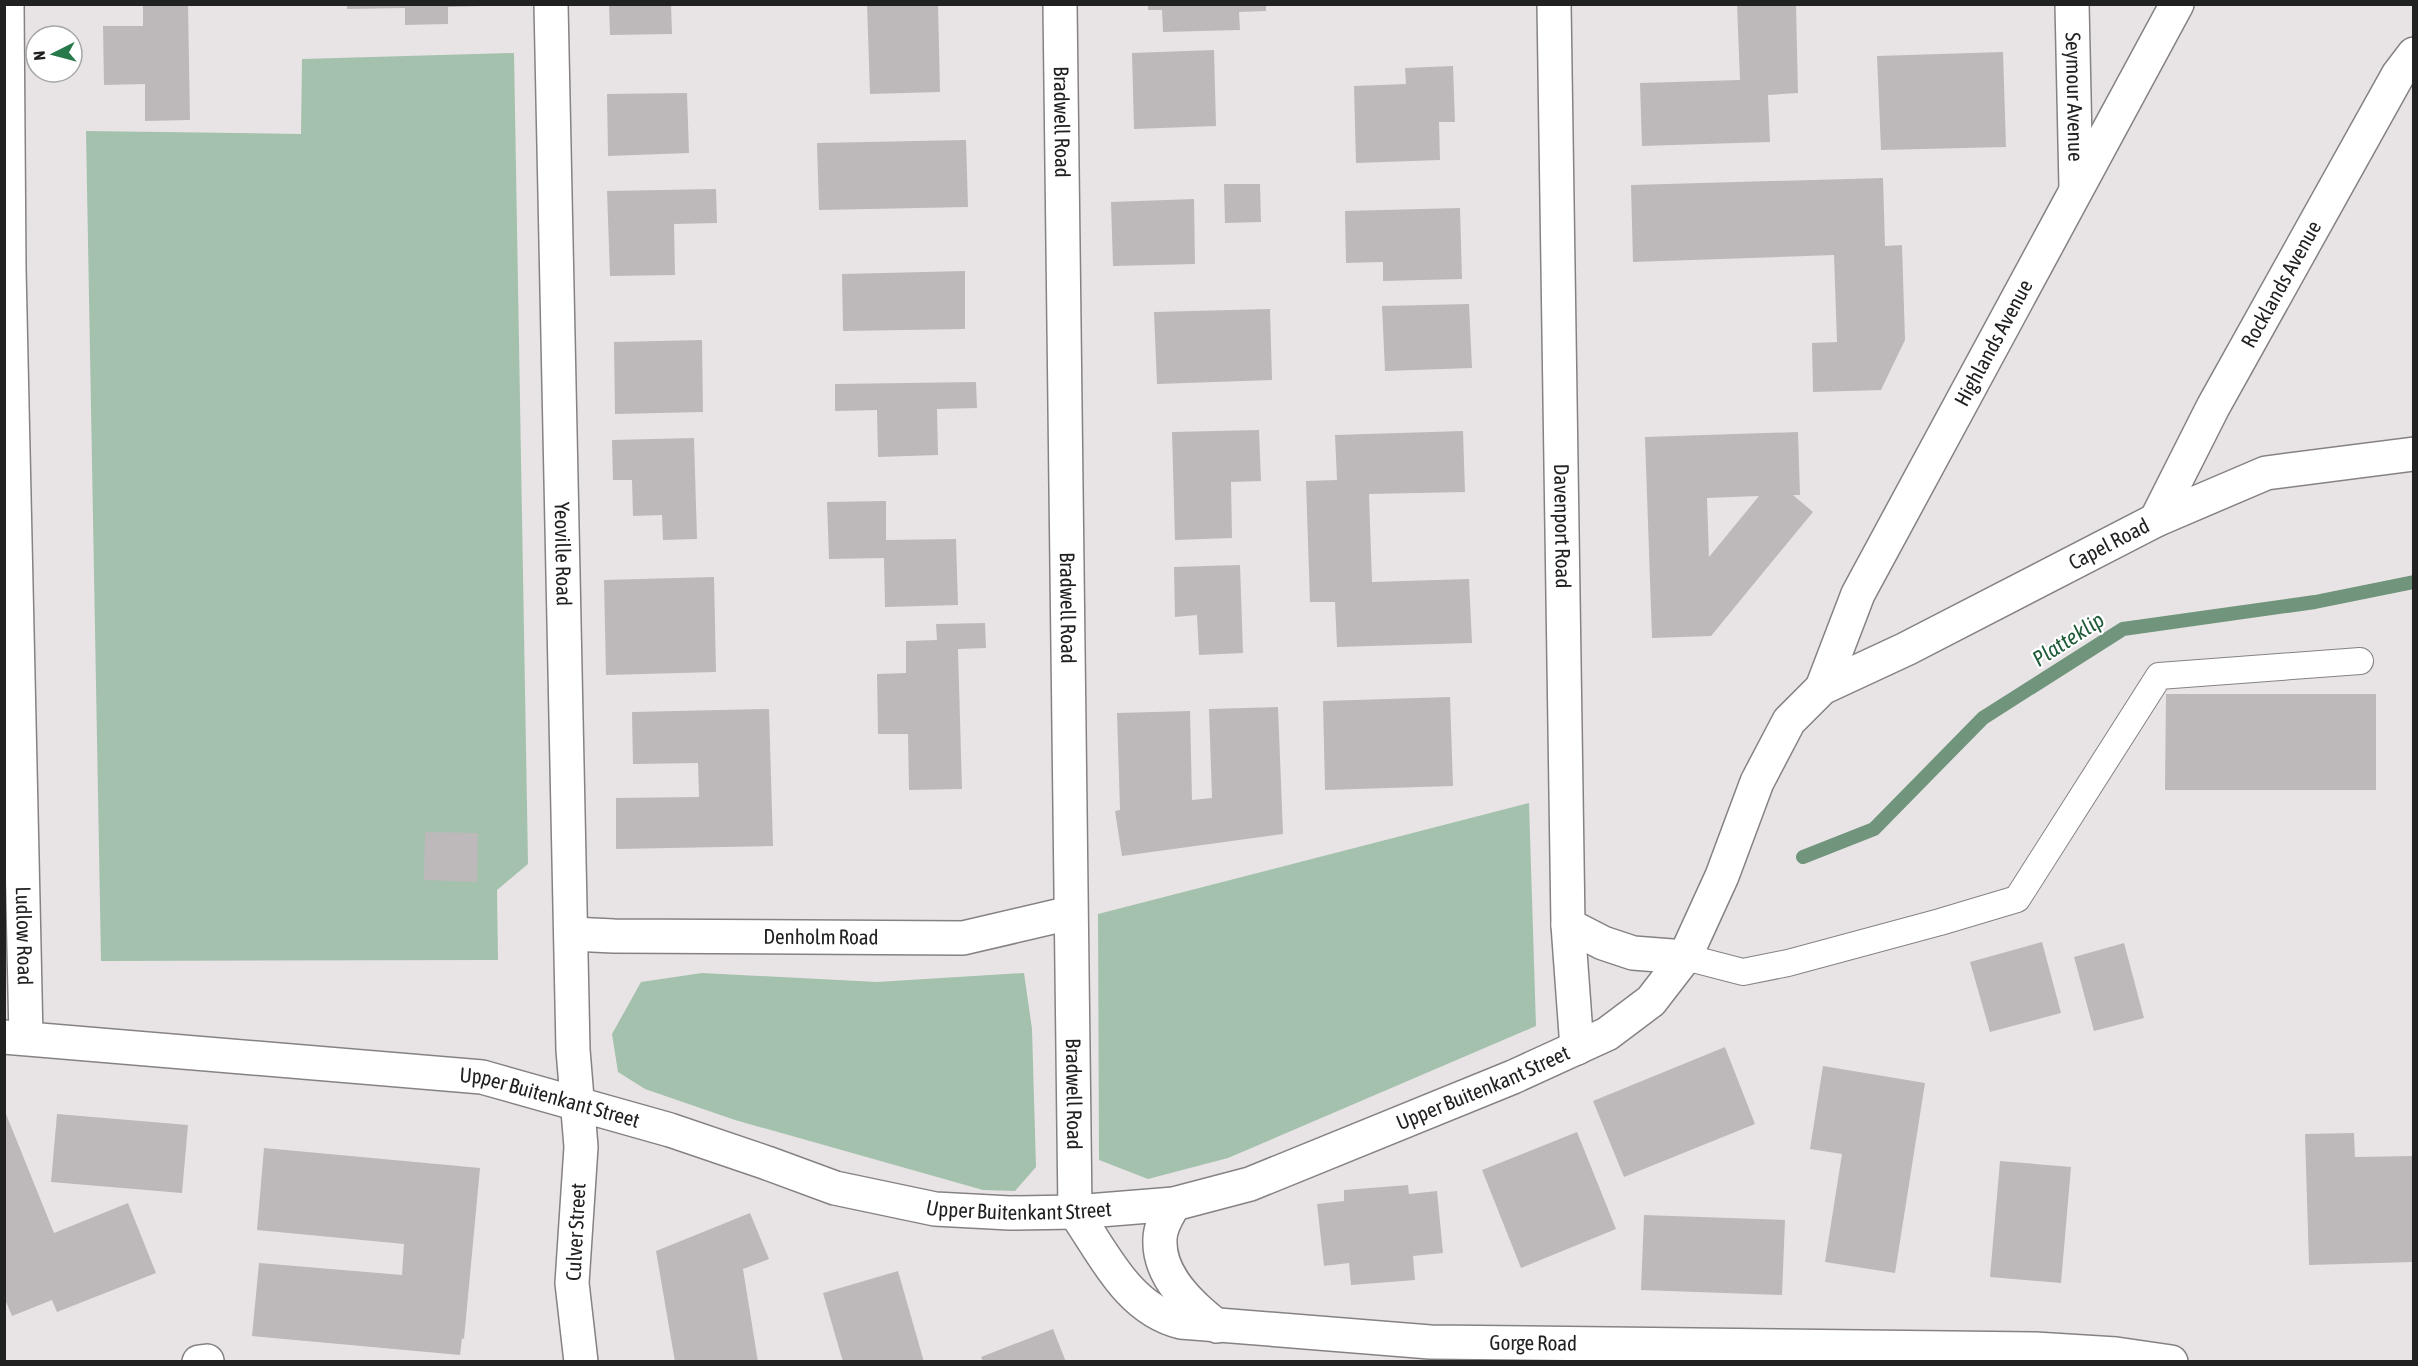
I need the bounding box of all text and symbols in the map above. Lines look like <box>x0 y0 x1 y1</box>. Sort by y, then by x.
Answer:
north arrow <box>24 24 84 84</box>
street label: Seymour Avenue <box>2062 32 2088 162</box>
text: N <box>30 50 49 61</box>
street label: Bradwell Road <box>1050 66 1075 178</box>
street label: Rocklands Avenue <box>2236 216 2325 351</box>
street label: Highlands Avenue <box>1949 275 2037 410</box>
street label: Davenport Road <box>1550 463 1576 588</box>
street label: Yeoville Road <box>550 502 577 606</box>
street label: Capel Road <box>2064 513 2153 574</box>
street label: Bradwell Road <box>1056 552 1081 664</box>
water label: Platteklip <box>2027 606 2109 672</box>
street label: Ludlow Road <box>12 886 38 985</box>
street label: Denholm Road <box>763 924 879 949</box>
street label: Bradwell Road <box>1062 1038 1087 1150</box>
street label: Upper Buitenkant Street <box>1392 1040 1573 1134</box>
street label: Upper Buitenkant Street <box>459 1062 643 1132</box>
street label: Culver Street <box>560 1182 590 1282</box>
street label: Upper Buitenkant Street <box>924 1194 1112 1224</box>
street label: Gorge Road <box>1489 1330 1577 1355</box>

